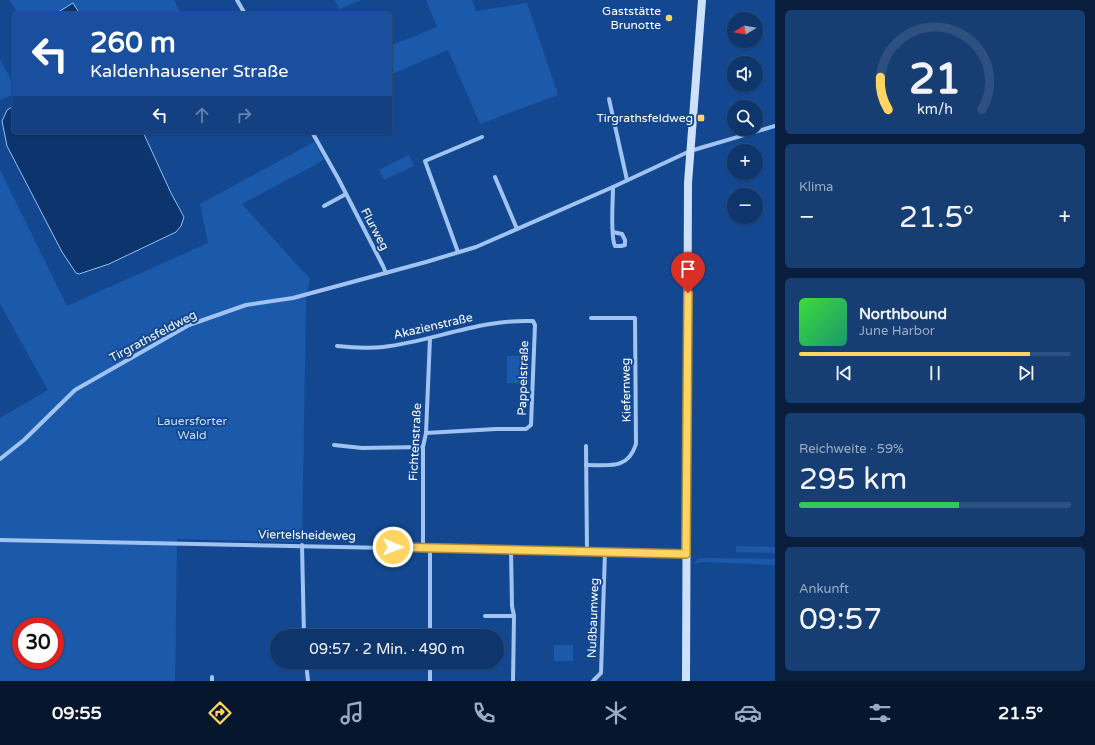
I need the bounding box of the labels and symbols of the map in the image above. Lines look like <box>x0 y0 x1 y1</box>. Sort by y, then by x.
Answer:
place label: Gaststätte Brunotte <box>602 4 661 32</box>
north arrow <box>727 12 763 48</box>
marker: Gaststätte Brunotte <box>664 13 674 23</box>
place label: Tirgrathsfeldweg <box>597 111 693 125</box>
marker: Tirgrathsfeldweg <box>696 113 706 123</box>
street label: Flurweg <box>358 205 392 253</box>
pin <box>671 252 705 293</box>
street label: Tirgrathsfeldweg <box>107 307 199 365</box>
street label: Akazienstraße <box>392 310 474 342</box>
street label: Pappelstraße <box>515 340 531 416</box>
street label: Kiefernweg <box>618 358 634 422</box>
street label: Fichtenstraße <box>406 402 424 481</box>
park label: Lauersforter Wald <box>157 414 227 442</box>
position arrow <box>372 526 414 568</box>
street label: Viertelsheideweg <box>258 527 356 543</box>
street label: Nußbaumweg <box>585 578 601 658</box>
speed limit sign: 30 <box>12 617 64 669</box>

